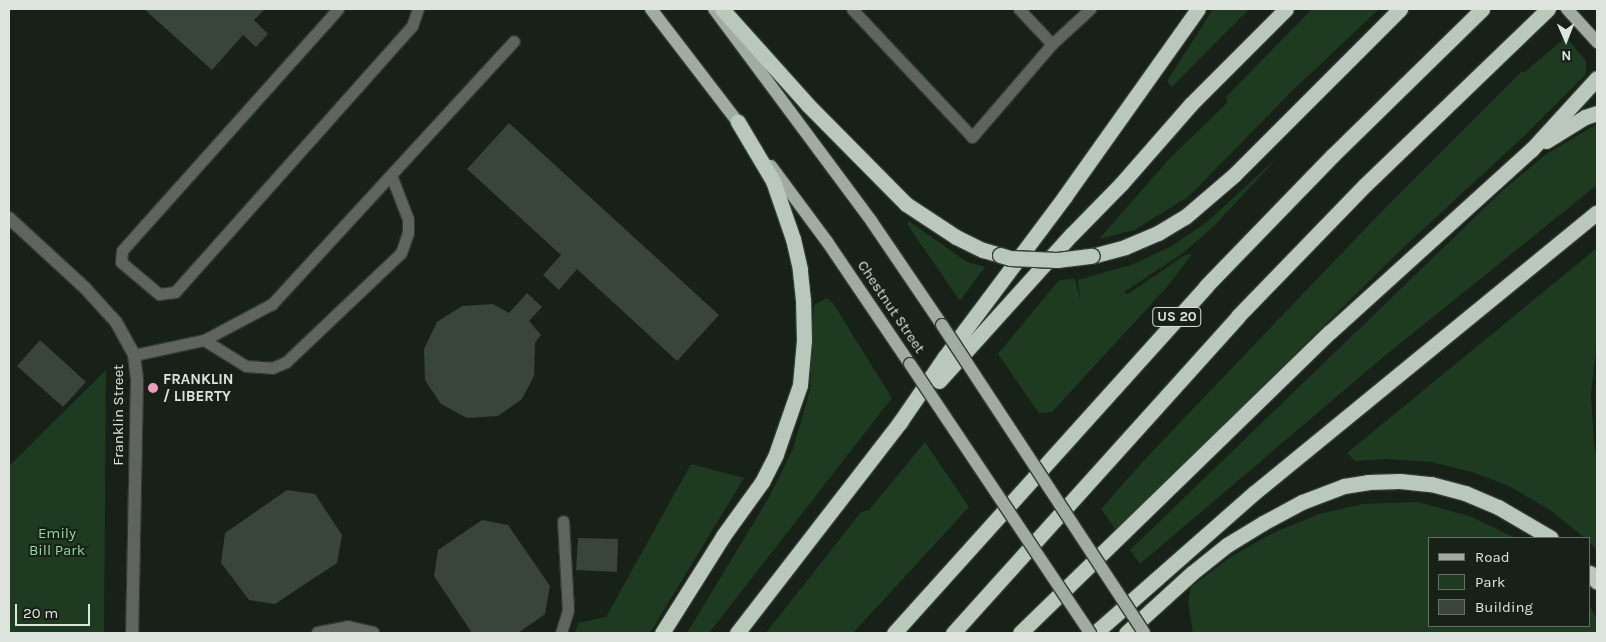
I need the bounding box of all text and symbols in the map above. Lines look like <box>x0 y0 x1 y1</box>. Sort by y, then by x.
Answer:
north arrow <box>1541 15 1591 65</box>
text: N <box>1561 47 1571 64</box>
street label: Chestnut Street <box>853 257 929 357</box>
road number: US 20 <box>1152 306 1202 328</box>
street label: Franklin Street <box>110 364 128 466</box>
place label: FRANKLIN / LIBERTY <box>163 370 234 405</box>
marker: FRANKLIN / LIBERTY <box>147 382 159 394</box>
park label: Emily Bill Park <box>29 524 85 559</box>
legend <box>1428 537 1591 627</box>
text: Road <box>1475 548 1510 566</box>
text: Park <box>1475 573 1505 591</box>
scale bar <box>18 594 92 626</box>
text: Building <box>1475 598 1533 616</box>
text: 20 m <box>23 604 58 622</box>

